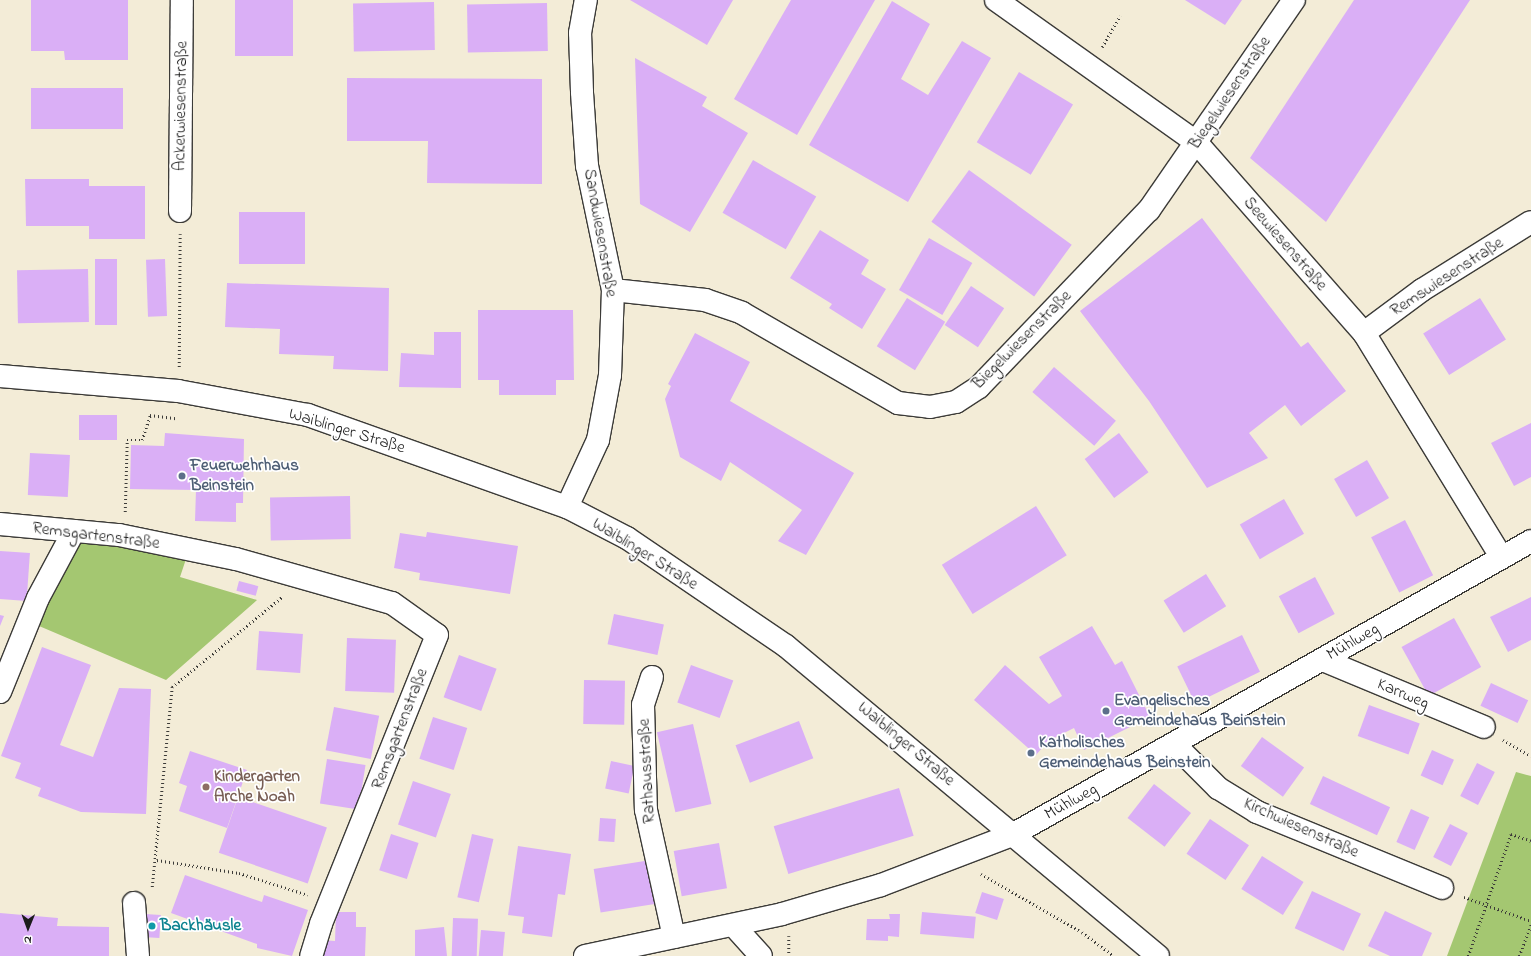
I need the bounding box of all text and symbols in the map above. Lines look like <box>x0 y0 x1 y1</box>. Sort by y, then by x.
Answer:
street label: Biegelwiesenstraße <box>1185 33 1275 153</box>
street label: Ackerwiesenstraße <box>170 41 192 171</box>
street label: Sandwiesenstraße <box>579 167 621 299</box>
street label: Seewiesenstraße <box>1239 193 1331 295</box>
street label: Remswiesenstraße <box>1387 233 1507 321</box>
street label: Biegelwiesenstraße <box>968 286 1076 394</box>
street label: Waiblinger Straße <box>286 404 408 458</box>
place label: Feuerwehrhaus Beinstein <box>190 456 299 496</box>
marker: Feuerwehrhaus Beinstein <box>177 471 187 481</box>
street label: Waiblinger Straße <box>588 513 702 595</box>
street label: Remsgartenstraße <box>31 518 161 554</box>
street label: Mühlweg <box>1323 619 1383 665</box>
street label: Remsgartenstraße <box>368 666 432 792</box>
street label: Karrweg <box>1374 674 1432 714</box>
place label: Evangelisches Gemeindehaus Beinstein <box>1114 691 1285 731</box>
street label: Waiblinger Straße <box>853 697 959 791</box>
marker: Evangelisches Gemeindehaus Beinstein <box>1101 706 1111 716</box>
street label: Rathausstraße <box>634 718 660 824</box>
place label: Katholisches Gemeindehaus Beinstein <box>1039 733 1210 773</box>
marker: Katholisches Gemeindehaus Beinstein <box>1026 748 1036 758</box>
place label: Kindergarten Arche Noah <box>214 767 300 807</box>
street label: Mühlweg <box>1041 779 1101 825</box>
marker: Kindergarten Arche Noah <box>201 782 211 792</box>
street label: Kirchwiesenstraße <box>1240 793 1362 863</box>
north arrow <box>8 908 48 948</box>
place label: Backhäusle <box>160 916 241 936</box>
marker: Backhäusle <box>147 921 157 931</box>
text: N <box>24 932 32 948</box>

